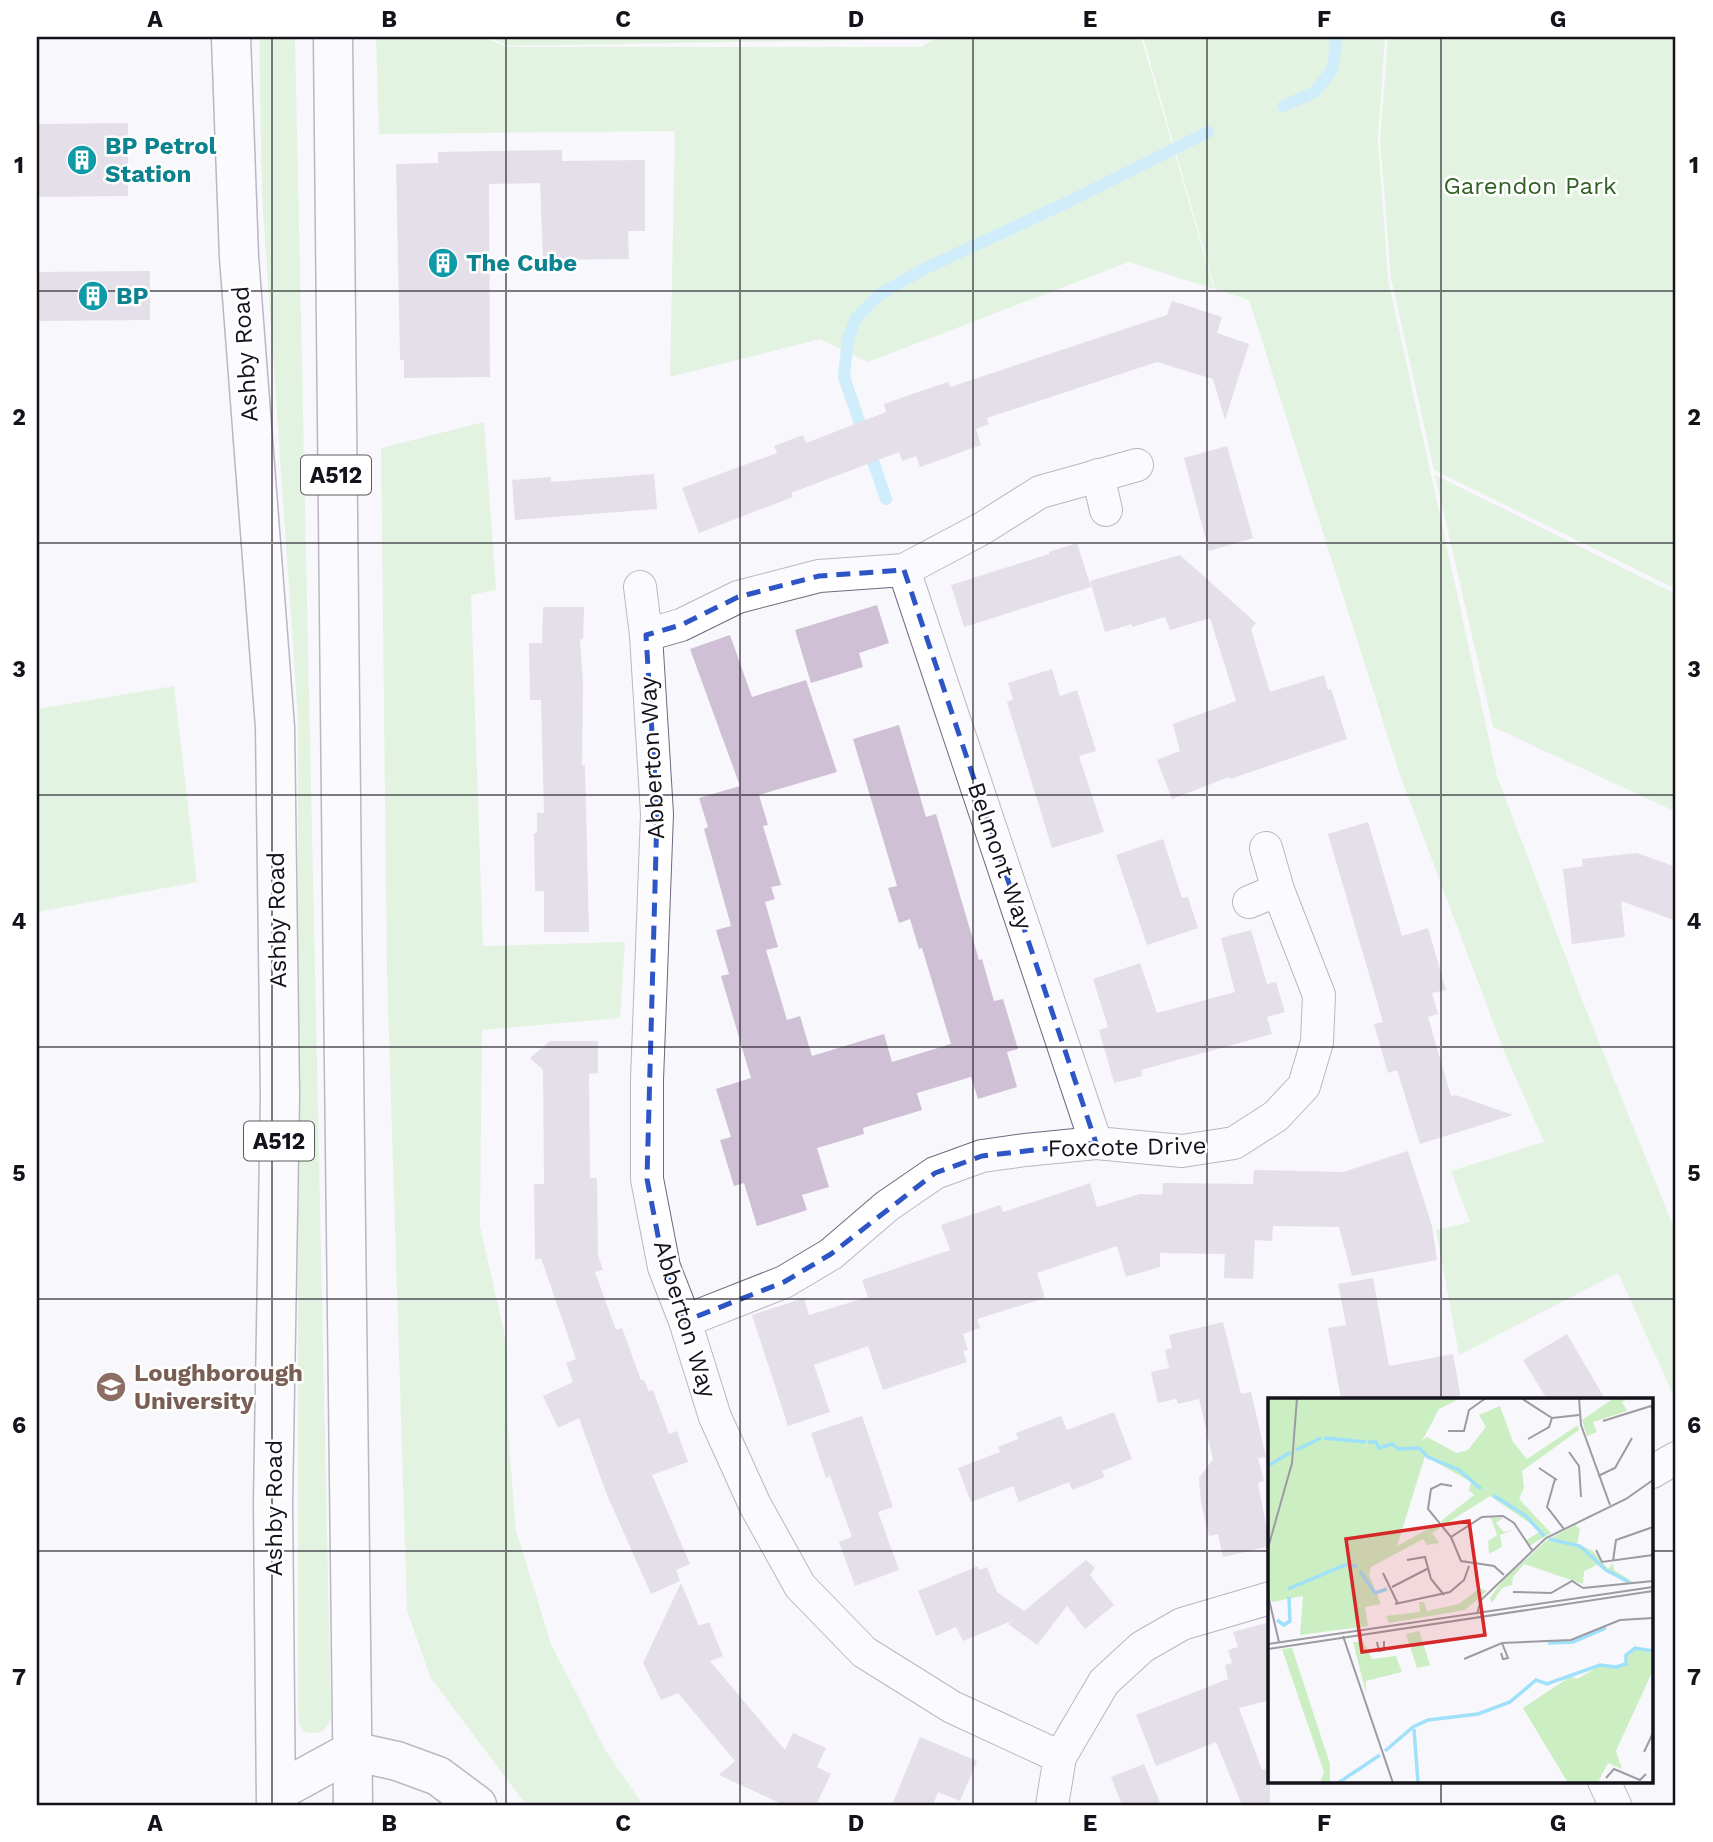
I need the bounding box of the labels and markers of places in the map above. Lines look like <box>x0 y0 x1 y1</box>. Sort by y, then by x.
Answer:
place label: BP Petrol Station <box>105 132 217 188</box>
building icon: BP Petrol Station <box>65 143 99 177</box>
building icon: The Cube <box>426 246 460 280</box>
place label: The Cube <box>466 249 577 277</box>
building icon: BP <box>76 279 110 313</box>
place label: BP <box>116 282 148 310</box>
place label: Loughborough University <box>134 1359 303 1415</box>
school or university icon: Loughborough University <box>94 1370 128 1404</box>

